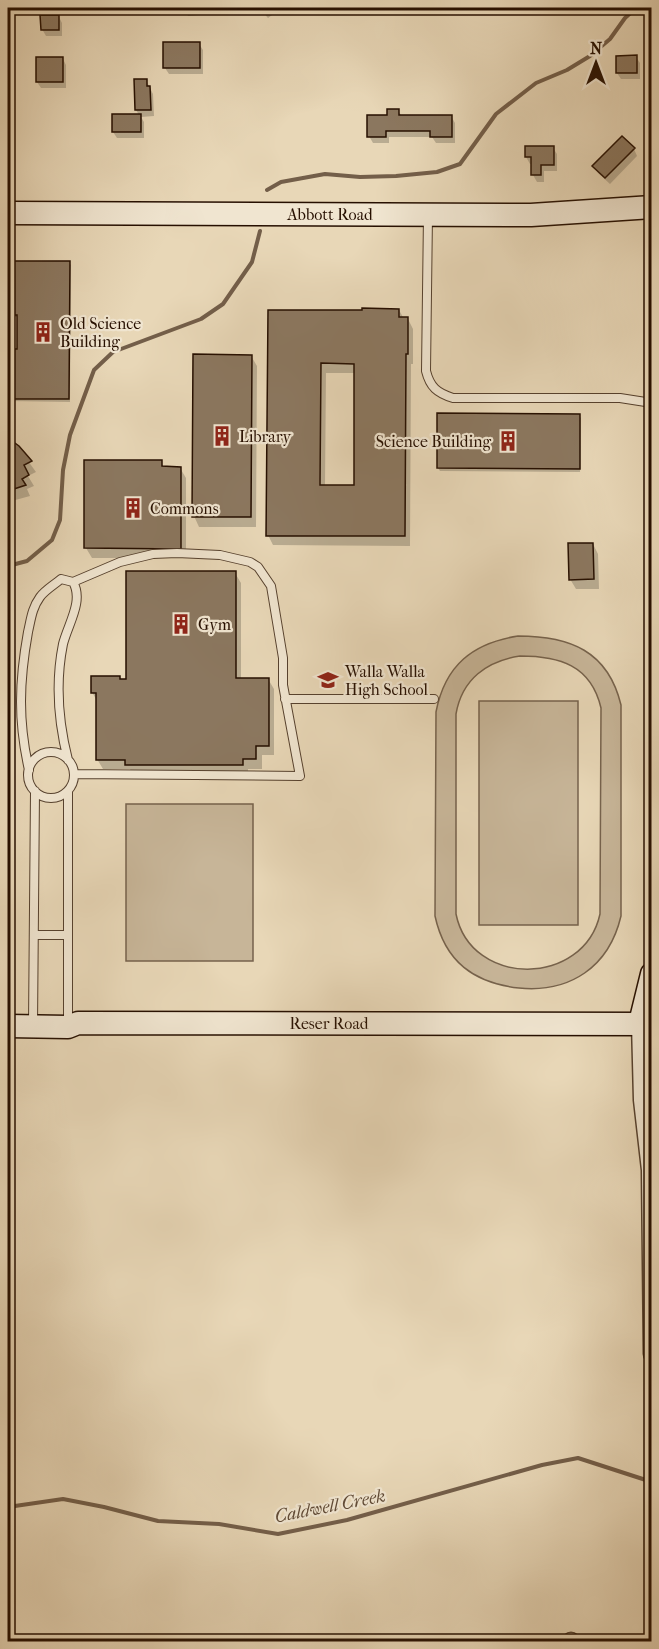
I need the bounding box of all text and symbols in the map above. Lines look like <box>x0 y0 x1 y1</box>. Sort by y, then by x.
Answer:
north arrow <box>566 33 626 93</box>
text: N <box>590 39 603 58</box>
street label: Abbott Road <box>286 205 373 224</box>
place label: Old Science Building <box>60 314 141 351</box>
building icon: Old Science Building <box>31 320 55 344</box>
building icon: Library <box>210 424 234 448</box>
place label: Library <box>239 427 292 446</box>
building icon: Science Building <box>496 429 520 453</box>
place label: Science Building <box>376 432 491 451</box>
building icon: Commons <box>121 496 145 520</box>
place label: Commons <box>150 499 219 518</box>
building icon: Gym <box>169 612 193 636</box>
place label: Gym <box>198 615 232 634</box>
place label: Walla Walla High School <box>344 662 429 699</box>
school or university icon: Walla Walla High School <box>316 668 340 692</box>
street label: Reser Road <box>290 1014 369 1033</box>
water label: Caldwell Creek <box>273 1485 387 1528</box>

